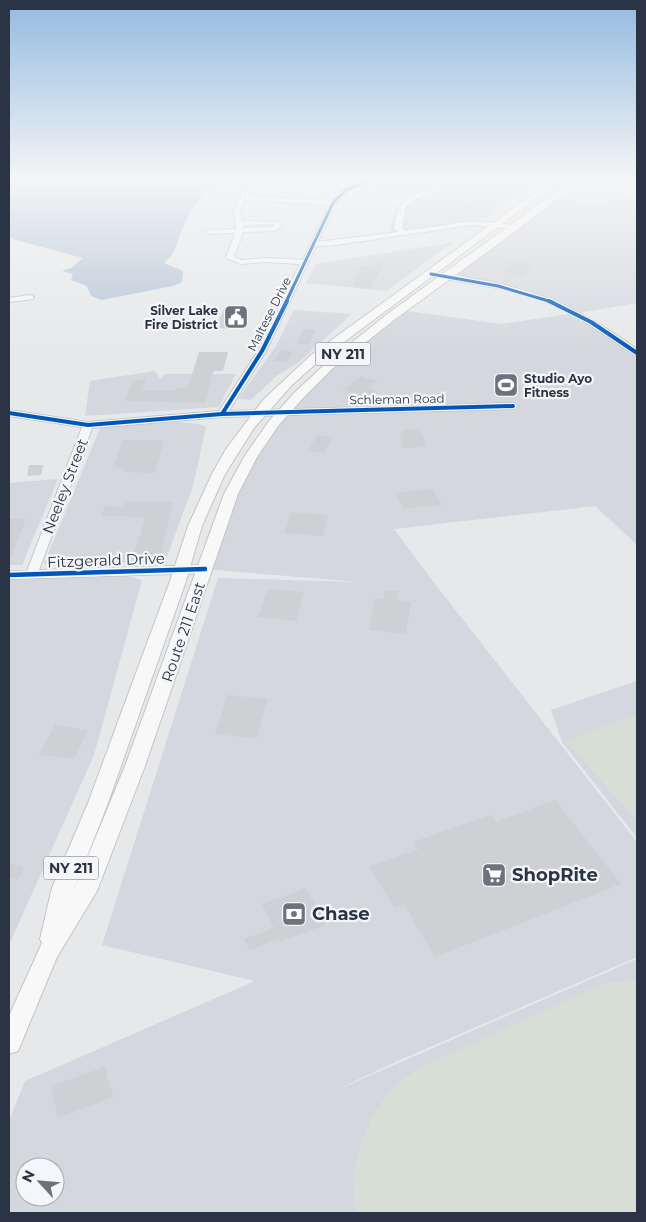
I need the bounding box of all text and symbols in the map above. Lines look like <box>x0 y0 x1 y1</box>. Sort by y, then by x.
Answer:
street label: Maltese Drive <box>244 274 294 354</box>
place label: Silver Lake Fire District <box>144 303 219 332</box>
public building icon: Silver Lake Fire District <box>223 304 249 330</box>
road number: NY 211 <box>316 342 370 366</box>
place label: Studio Ayo Fitness <box>524 371 592 400</box>
sports icon: Studio Ayo Fitness <box>493 372 519 398</box>
street label: Schleman Road <box>349 391 445 407</box>
street label: Neeley Street <box>38 436 92 536</box>
street label: Fitzgerald Drive <box>47 548 165 572</box>
street label: Route 211 East <box>157 579 209 685</box>
road number: NY 211 <box>44 856 98 880</box>
supermarket icon: ShopRite <box>481 862 507 888</box>
place label: ShopRite <box>512 864 598 886</box>
bank icon: Chase <box>281 901 307 927</box>
place label: Chase <box>312 903 370 925</box>
north arrow <box>15 1157 65 1207</box>
text: N <box>18 1167 39 1185</box>

